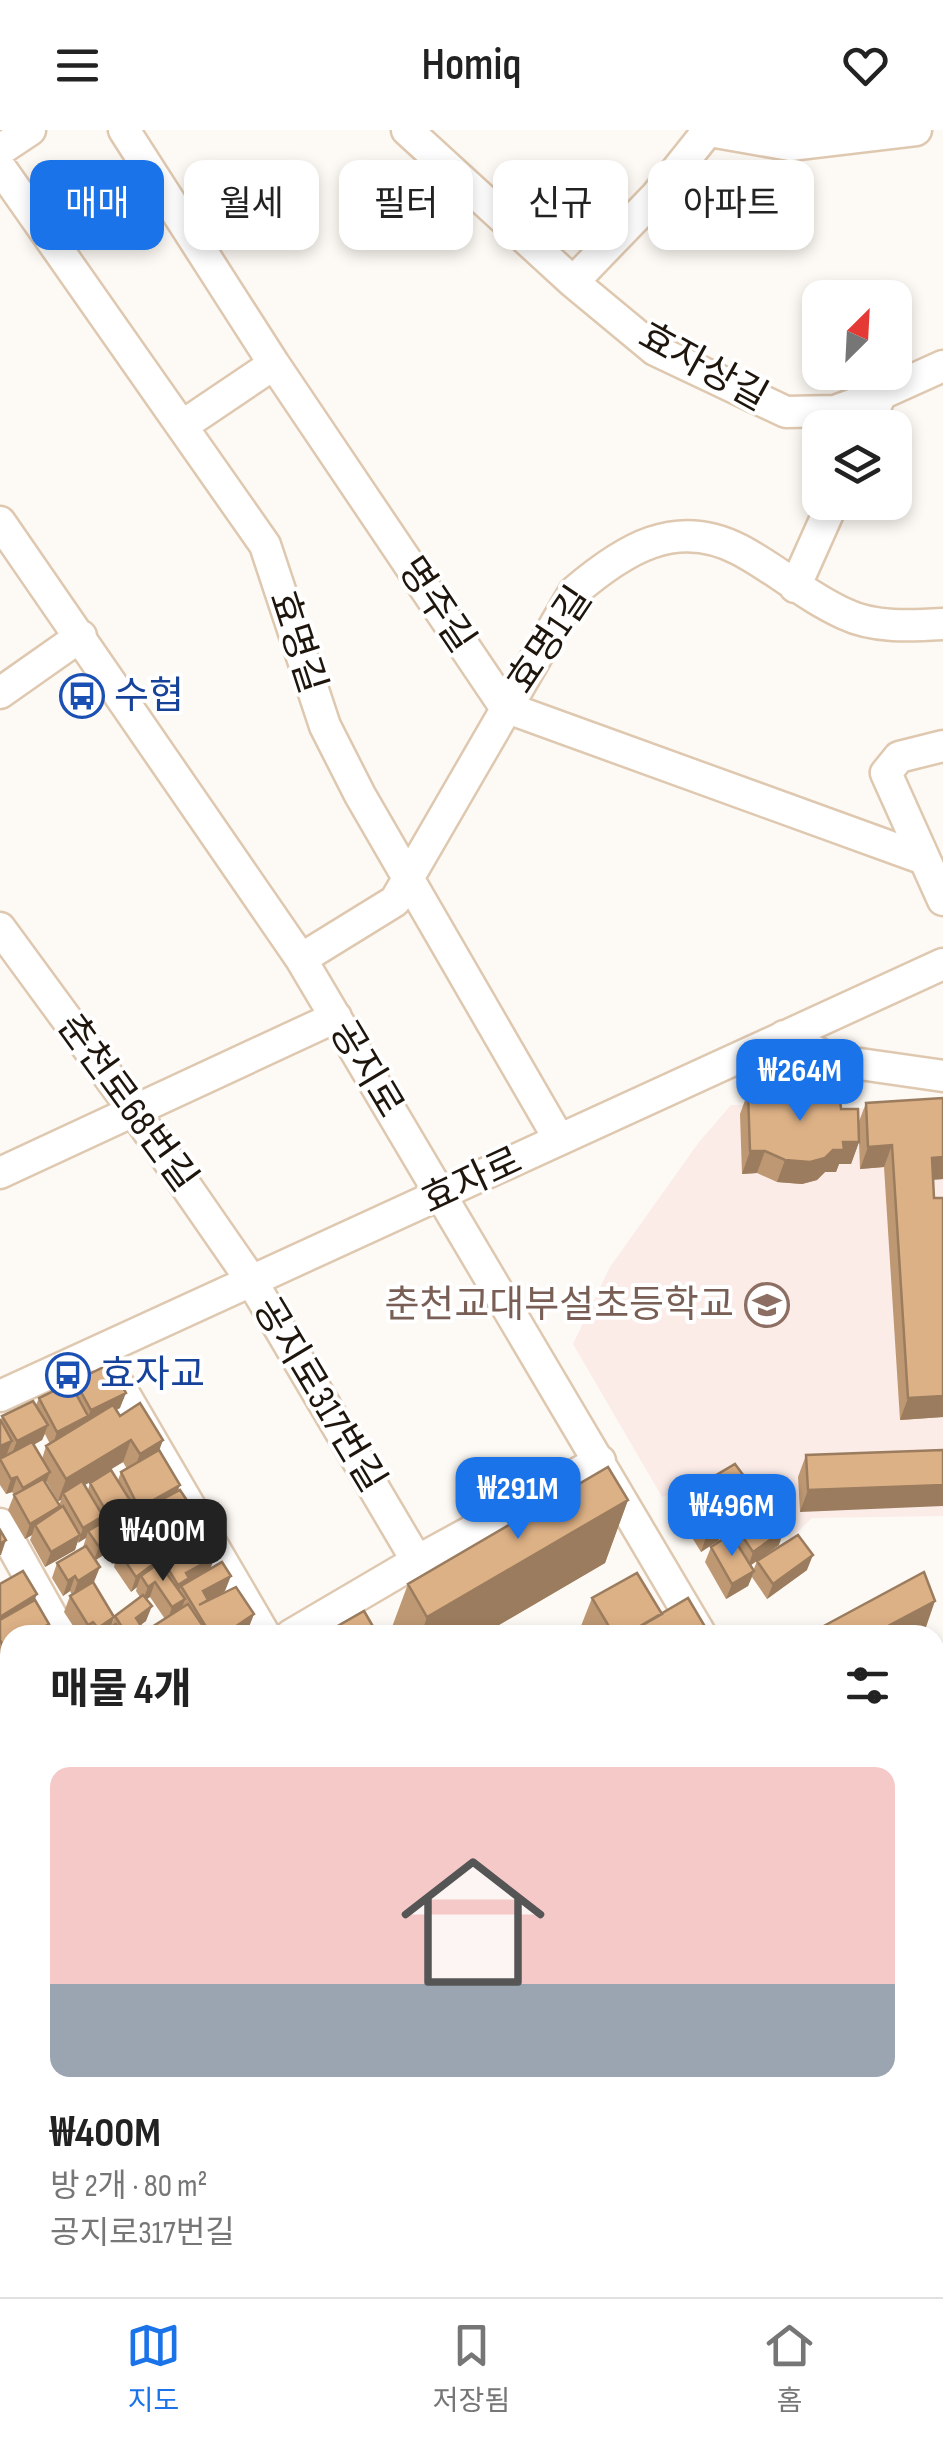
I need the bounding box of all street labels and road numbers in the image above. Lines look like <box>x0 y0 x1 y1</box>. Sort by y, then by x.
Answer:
street label: 효자상길 <box>631 313 775 421</box>
street label: 명주길 <box>388 549 484 661</box>
street label: 효명1길 <box>498 578 602 702</box>
street label: 효명길 <box>259 585 335 699</box>
street label: 춘천로68번길 <box>48 1006 206 1200</box>
street label: 공지로 <box>320 1012 412 1126</box>
street label: 효자로 <box>415 1138 529 1224</box>
street label: 공지로317번길 <box>243 1289 395 1501</box>

